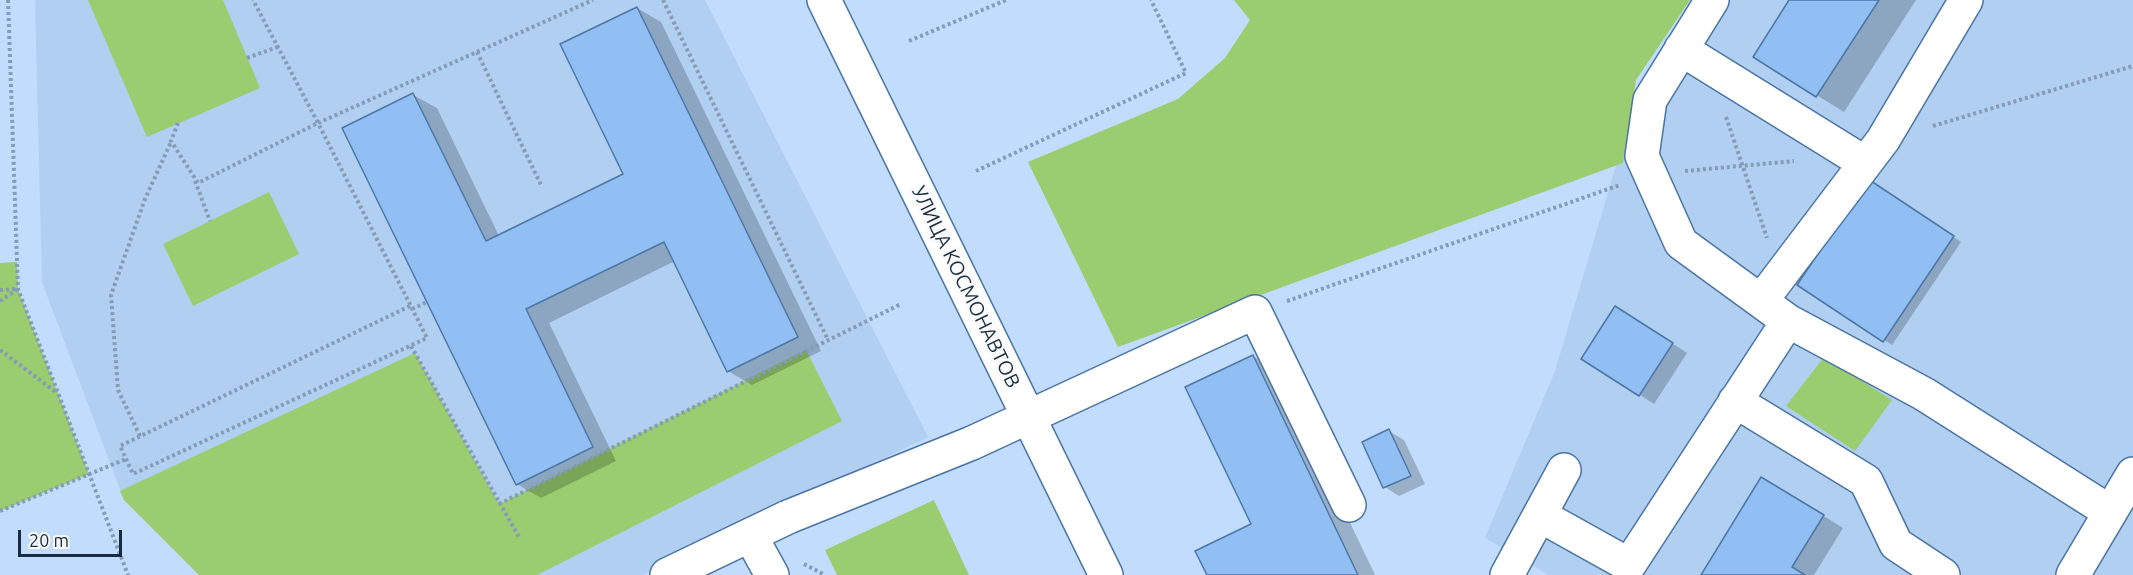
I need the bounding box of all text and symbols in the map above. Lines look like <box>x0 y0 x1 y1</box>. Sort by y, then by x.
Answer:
street label: УЛИЦА КОСМОНАВТОВ <box>907 182 1025 392</box>
scale bar <box>21 518 124 556</box>
text: 20 m <box>29 530 69 550</box>

